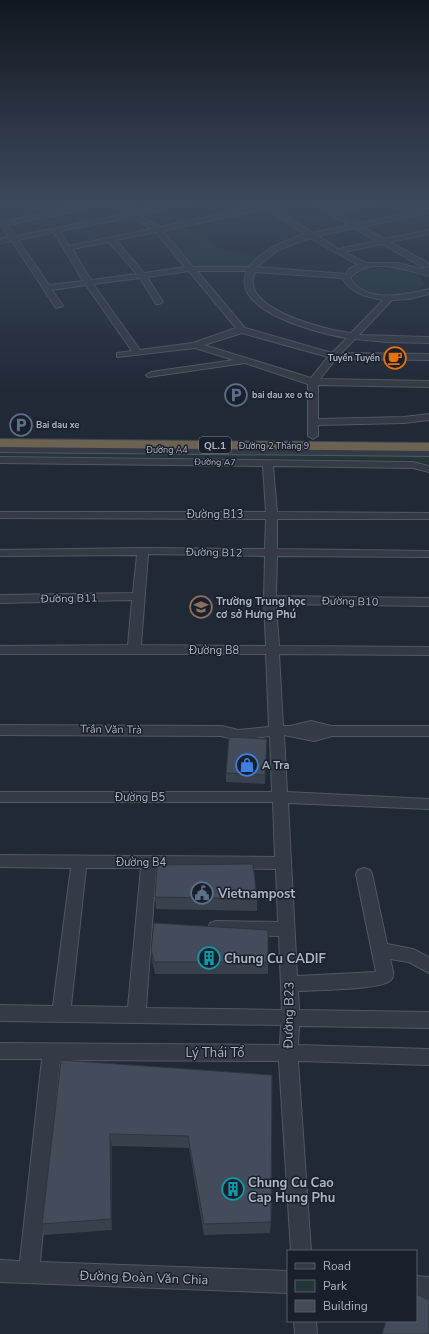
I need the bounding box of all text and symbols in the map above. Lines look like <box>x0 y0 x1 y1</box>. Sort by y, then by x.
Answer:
cafe icon: Tuyền Tuyền <box>382 345 408 371</box>
place label: Tuyền Tuyền <box>328 352 380 364</box>
parking icon: bai dau xe o to <box>223 382 249 408</box>
place label: bai dau xe o to <box>252 389 313 401</box>
parking icon: Bai dau xe <box>8 412 34 438</box>
place label: Bai dau xe <box>36 419 80 431</box>
road number: QL.1 <box>199 437 231 453</box>
street label: Đường 2 Tháng 9 <box>238 440 309 452</box>
street label: Đường A4 <box>145 444 188 456</box>
street label: Đường A7 <box>193 456 236 468</box>
street label: Đường B13 <box>186 507 243 522</box>
street label: Đường B12 <box>185 544 242 560</box>
street label: Đường B11 <box>40 591 97 607</box>
street label: Đường B10 <box>321 593 379 609</box>
school or university icon: Trường Trung học cơ sở Hưng Phú <box>188 594 214 620</box>
place label: Trường Trung học cơ sở Hưng Phú <box>216 594 307 622</box>
street label: Đường B8 <box>188 643 239 658</box>
street label: Trần Văn Trà <box>80 721 142 738</box>
shop icon: A Tra <box>234 752 260 778</box>
place label: A Tra <box>262 758 289 773</box>
street label: Đường B5 <box>114 790 165 805</box>
street label: Đường B4 <box>115 855 166 870</box>
public building icon: Vietnampost <box>189 880 215 906</box>
place label: Vietnampost <box>217 885 296 903</box>
building icon: Chung Cu CADIF <box>196 945 222 971</box>
place label: Chung Cu CADIF <box>224 950 326 968</box>
street label: Đường B23 <box>279 981 299 1050</box>
street label: Lý Thái Tổ <box>185 1044 245 1062</box>
place label: Chung Cu Cao Cap Hung Phu <box>248 1174 335 1207</box>
building icon: Chung Cu Cao Cap Hung Phu <box>220 1176 246 1202</box>
legend <box>287 1250 417 1322</box>
text: Road <box>323 1258 351 1274</box>
street label: Đường Đoàn Văn Chia <box>78 1267 209 1289</box>
text: Park <box>323 1278 348 1294</box>
text: Building <box>323 1298 368 1314</box>

